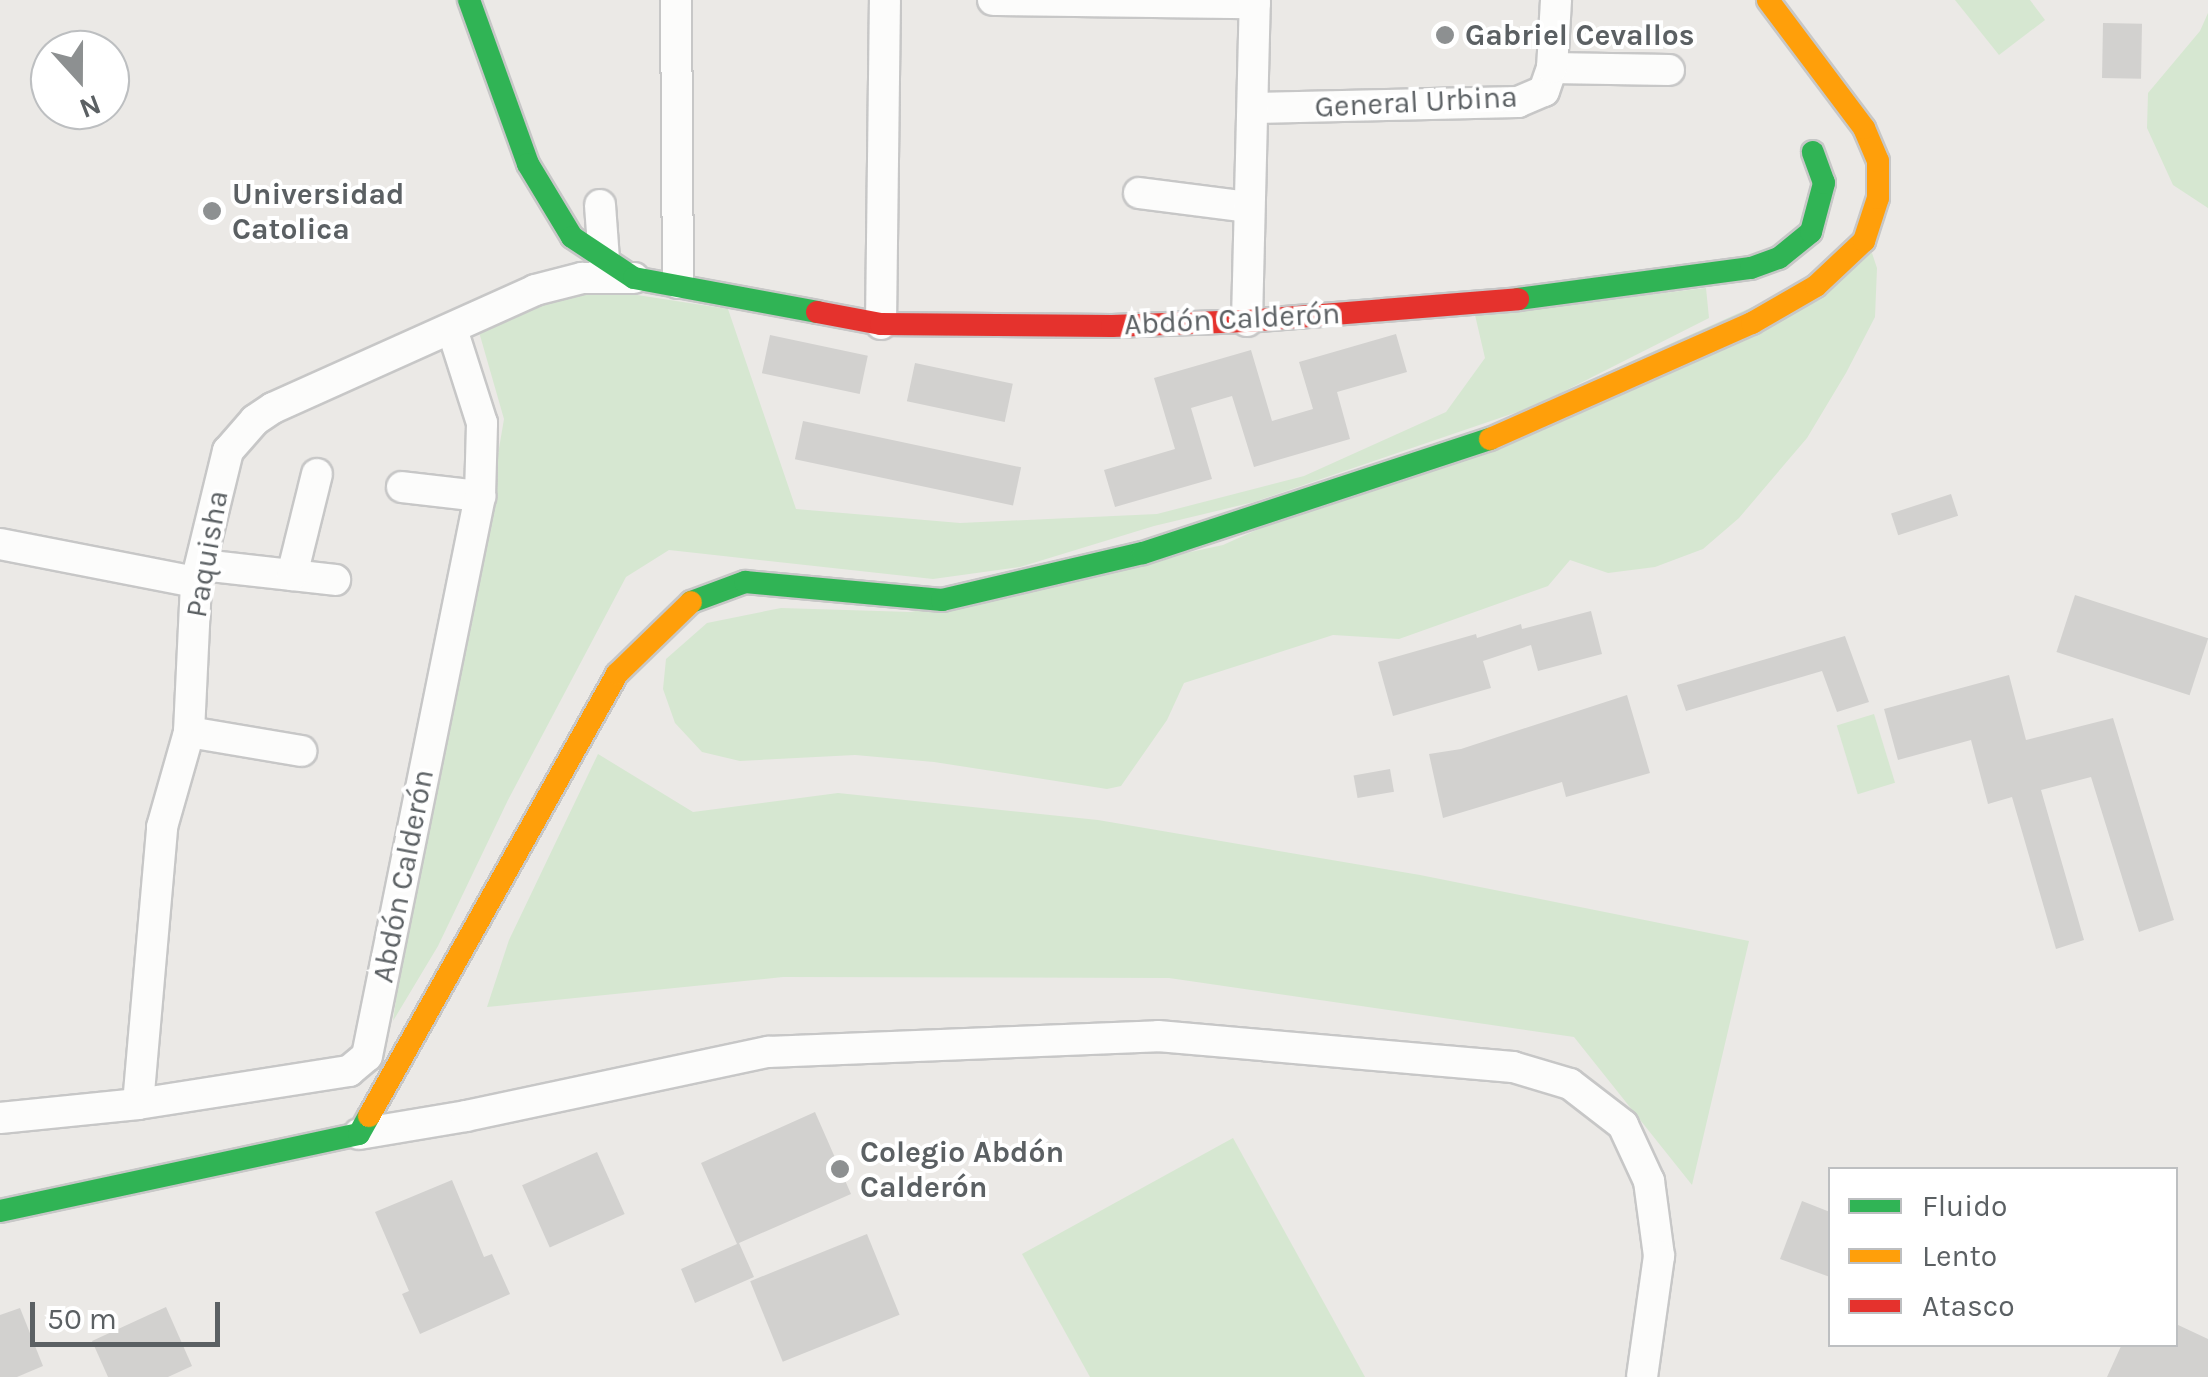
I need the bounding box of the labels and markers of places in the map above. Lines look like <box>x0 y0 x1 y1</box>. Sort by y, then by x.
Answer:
place label: Gabriel Cevallos <box>1465 17 1695 53</box>
marker: Gabriel Cevallos <box>1434 24 1456 46</box>
place label: Universidad Catolica <box>232 176 405 246</box>
marker: Universidad Catolica <box>201 200 223 222</box>
place label: Colegio Abdón Calderón <box>860 1134 1064 1204</box>
marker: Colegio Abdón Calderón <box>829 1158 851 1180</box>

